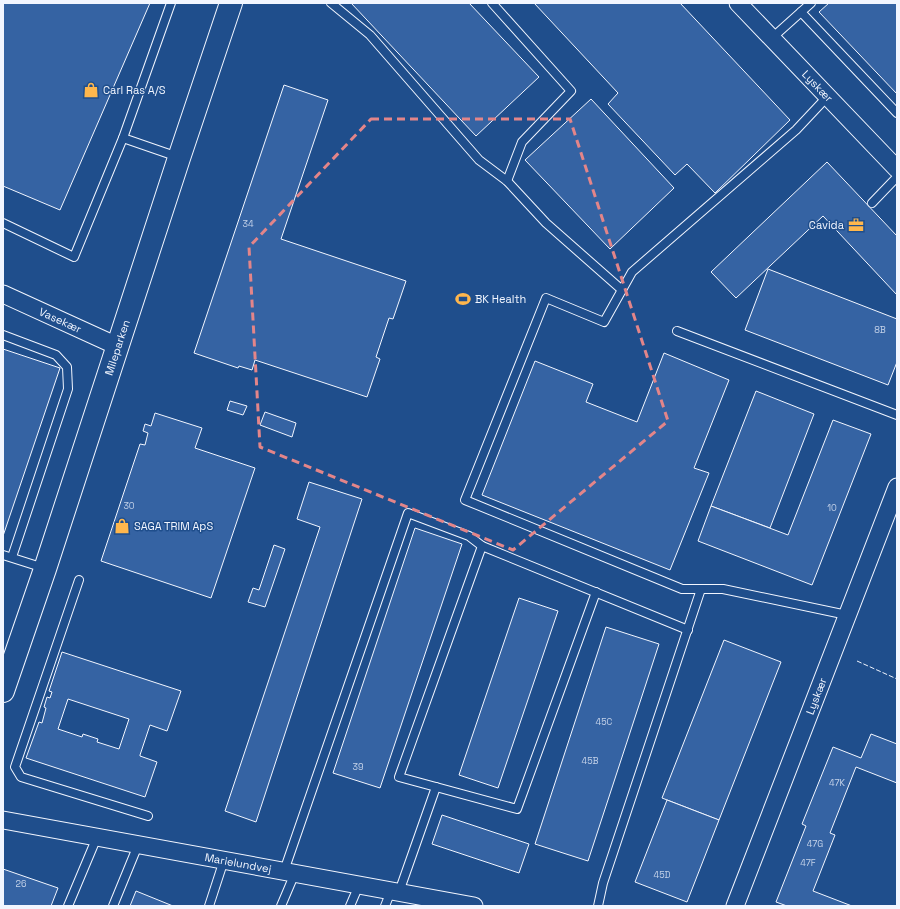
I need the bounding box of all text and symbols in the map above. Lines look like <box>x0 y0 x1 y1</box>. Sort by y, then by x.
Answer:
street label: Lyskær <box>799 67 836 105</box>
shop icon: Carl Ras A/S <box>82 81 100 99</box>
place label: Carl Ras A/S <box>103 83 166 97</box>
office icon: Cavida <box>847 216 865 234</box>
house number: 34 <box>242 218 254 230</box>
place label: Cavida <box>809 218 845 232</box>
sports icon: BK Health <box>454 290 472 308</box>
place label: BK Health <box>475 292 526 306</box>
street label: Vasekær <box>37 304 84 336</box>
street label: Mileparken <box>102 318 133 377</box>
house number: 8B <box>874 324 886 336</box>
house number: 30 <box>123 500 135 512</box>
house number: 10 <box>827 502 837 514</box>
shop icon: SAGA TRIM ApS <box>113 517 131 535</box>
place label: SAGA TRIM ApS <box>134 519 213 533</box>
street label: Lyskær <box>803 676 830 717</box>
house number: 45C <box>596 716 613 728</box>
house number: 45B <box>582 755 599 767</box>
house number: 39 <box>353 761 363 773</box>
house number: 47K <box>829 777 845 789</box>
house number: 47G <box>807 838 823 850</box>
street label: Marielundvej <box>204 850 273 876</box>
house number: 47F <box>800 857 816 869</box>
house number: 45D <box>654 869 671 881</box>
house number: 26 <box>16 878 27 890</box>

